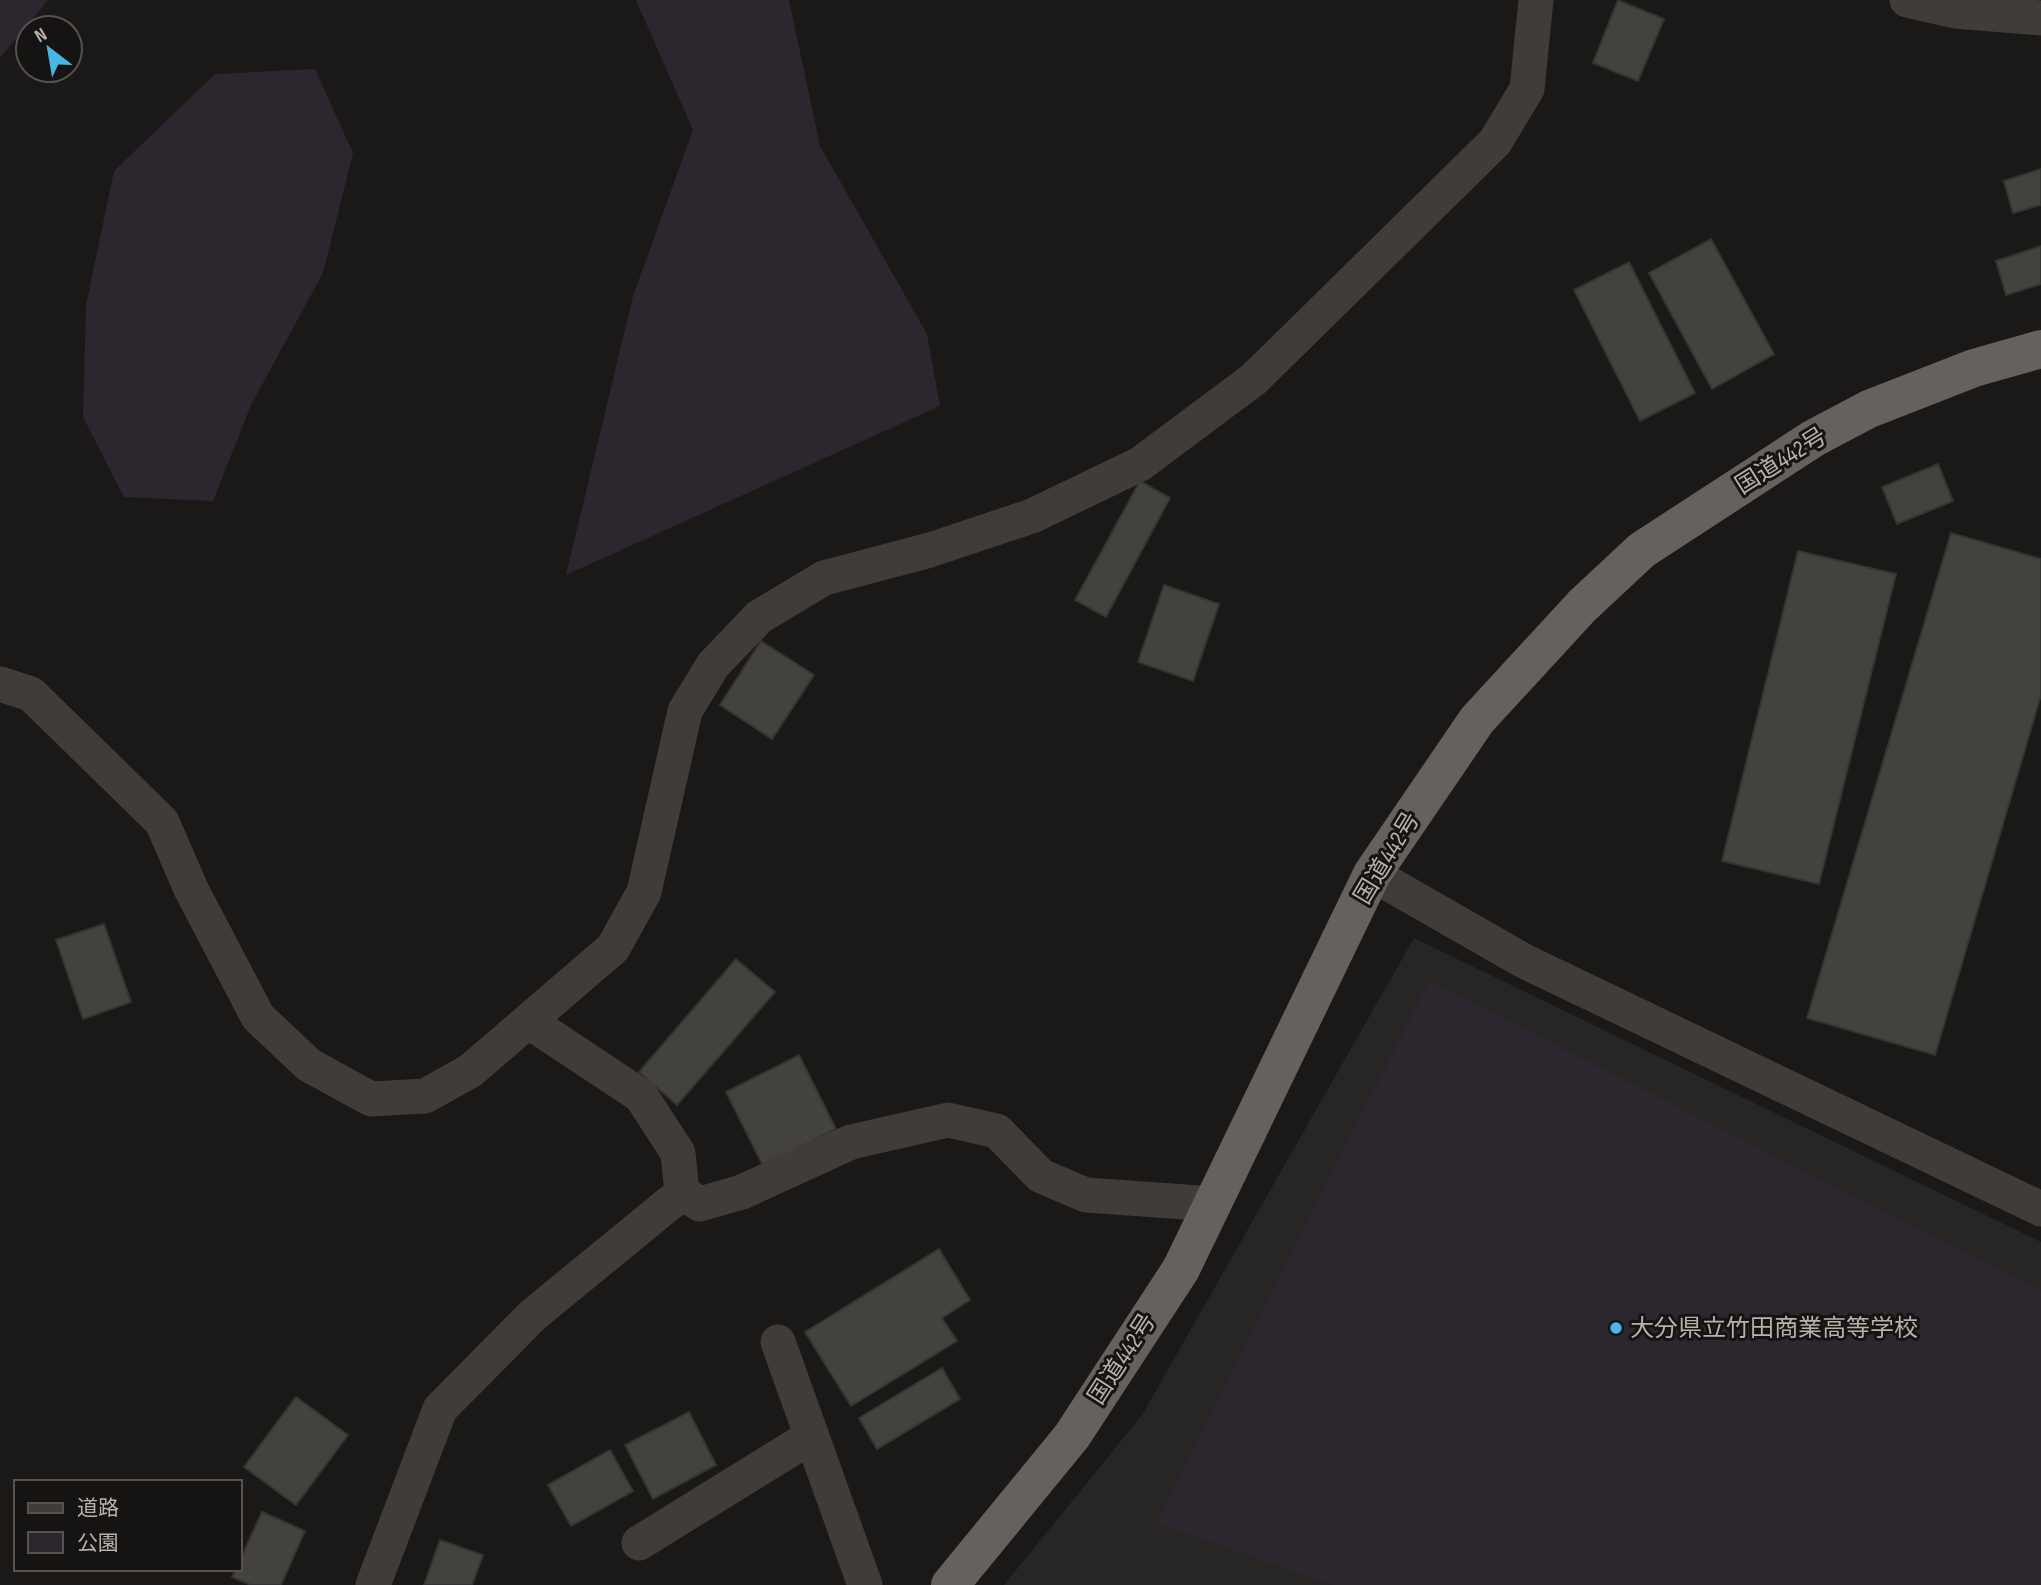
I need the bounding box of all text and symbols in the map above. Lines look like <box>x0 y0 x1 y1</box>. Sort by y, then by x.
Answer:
north arrow <box>14 14 84 84</box>
text: N <box>31 23 51 48</box>
street label: 国道442号 <box>1730 422 1832 500</box>
street label: 国道442号 <box>1348 807 1426 909</box>
street label: 国道442号 <box>1082 1308 1162 1410</box>
place label: 大分県立竹田商業高等学校 <box>1630 1314 1918 1343</box>
marker: 大分県立竹田商業高等学校 <box>1608 1320 1624 1336</box>
legend <box>14 1480 242 1571</box>
text: 道路 <box>77 1496 119 1521</box>
text: 公園 <box>77 1531 119 1556</box>

